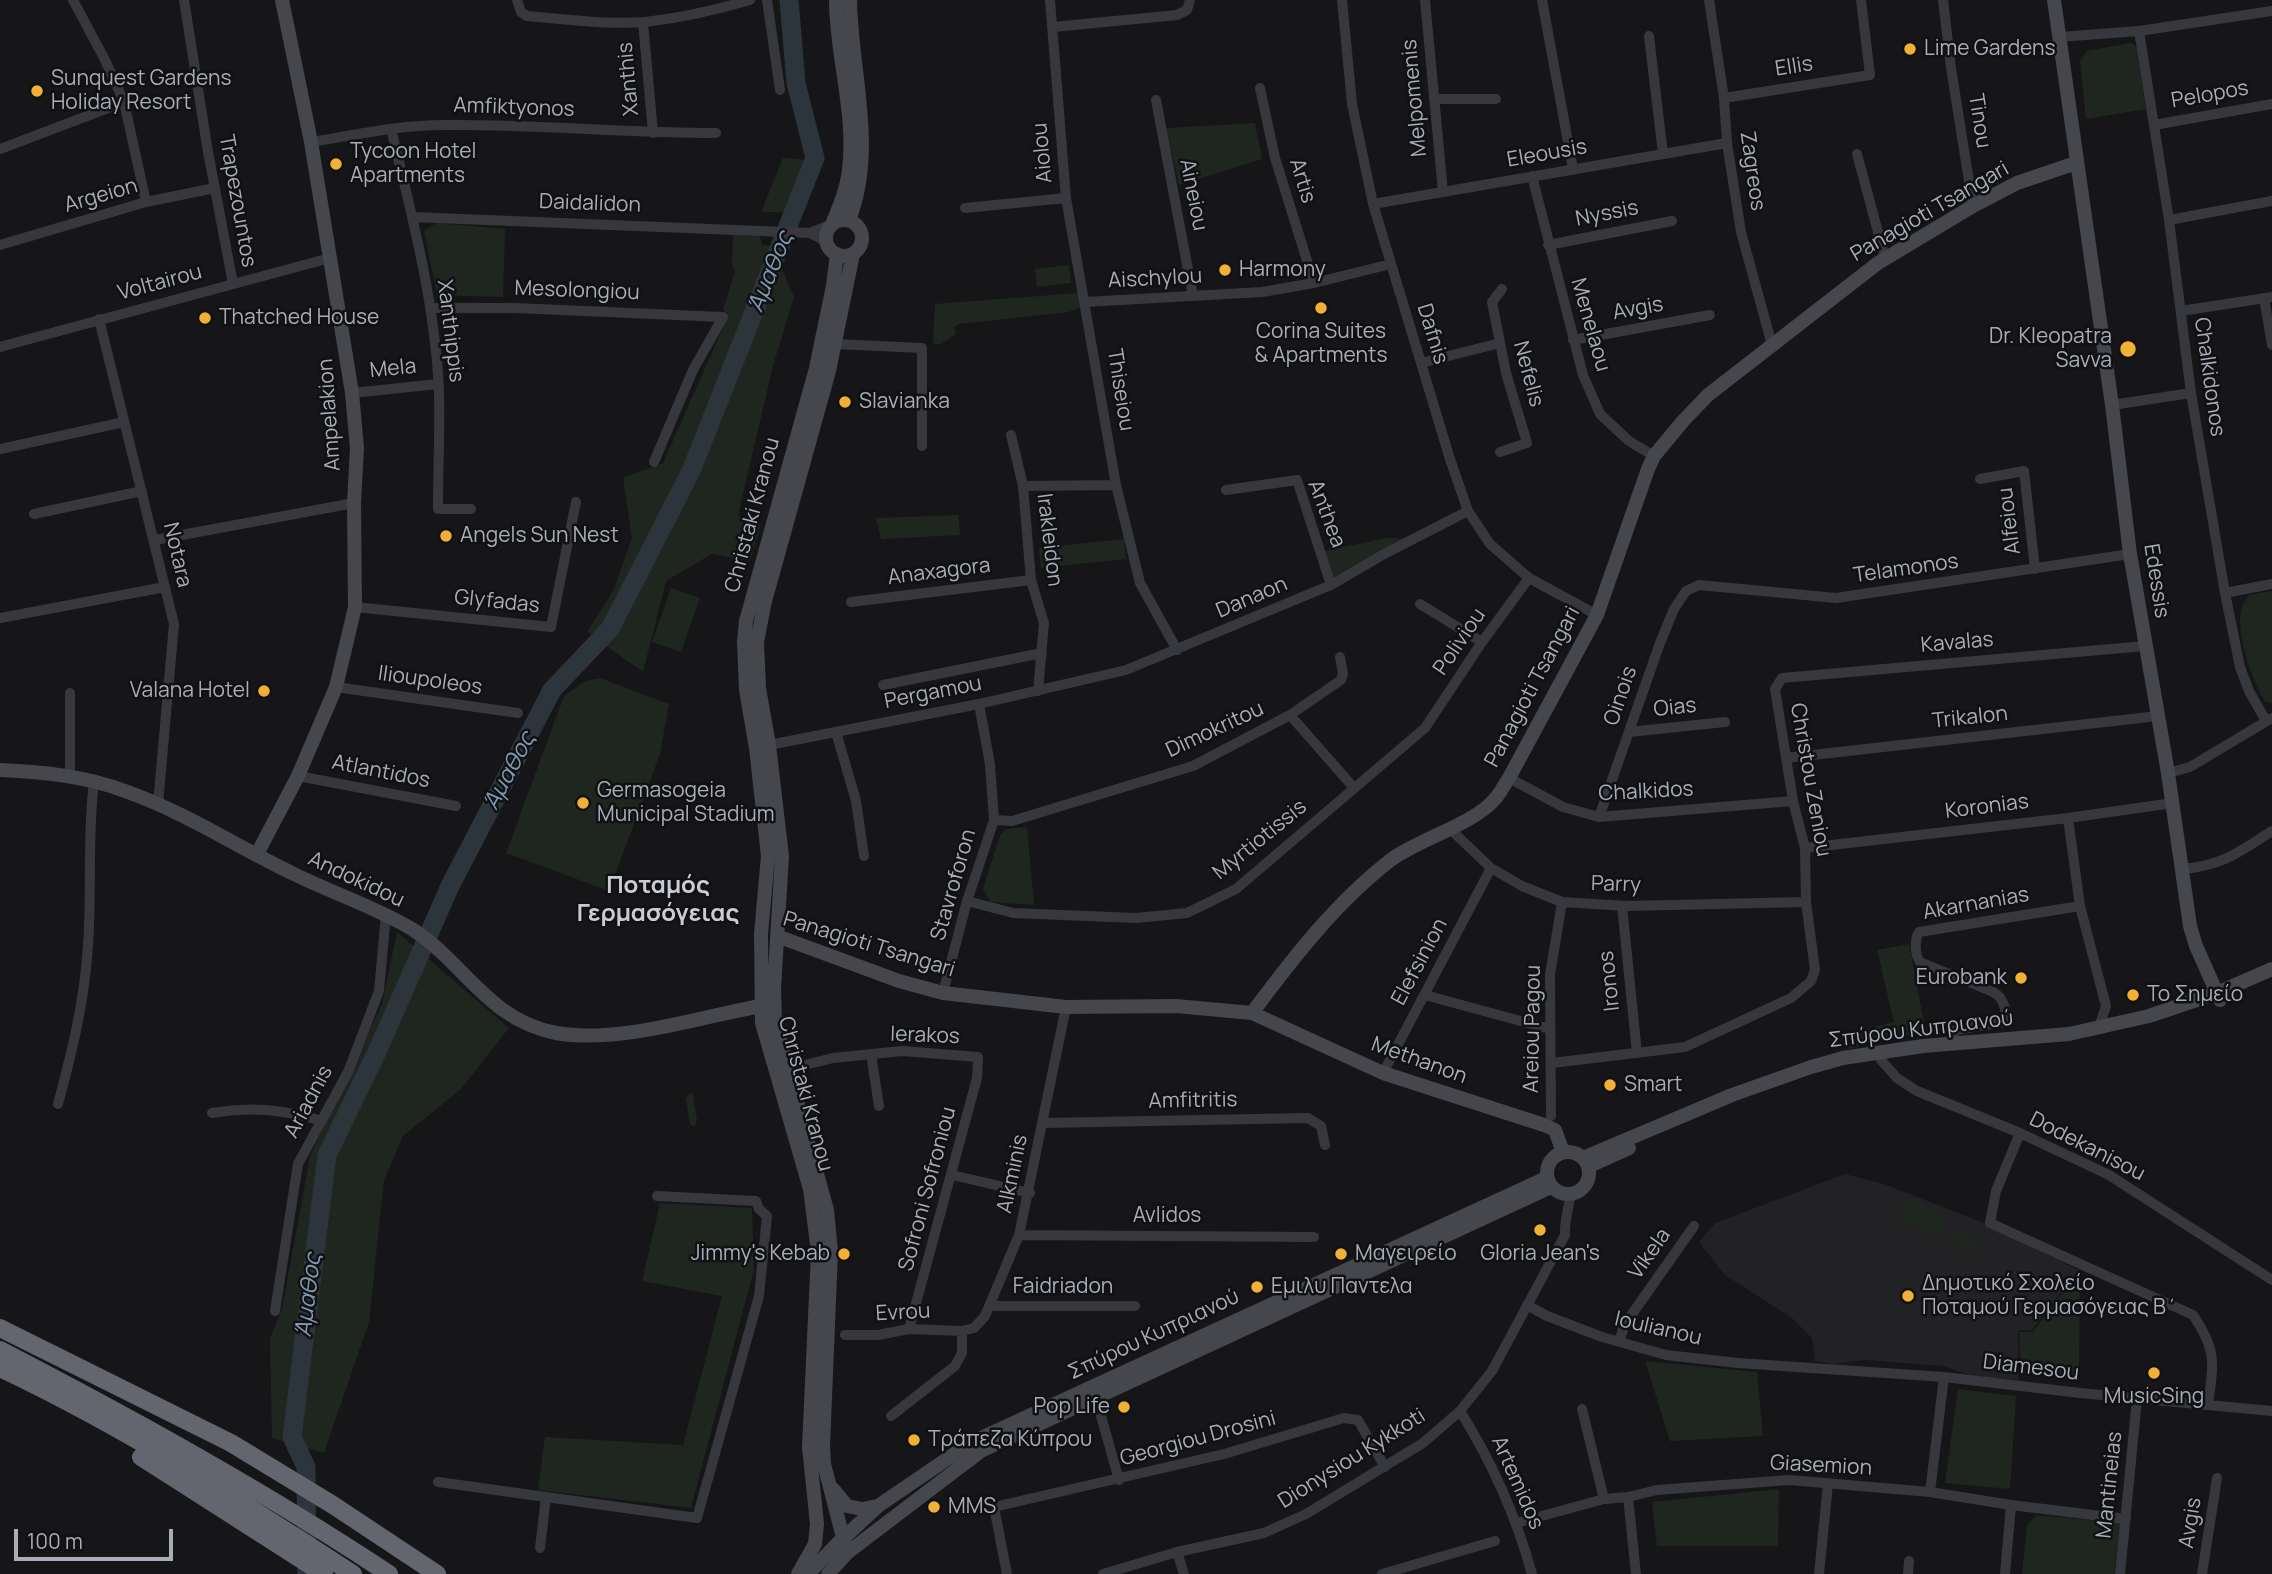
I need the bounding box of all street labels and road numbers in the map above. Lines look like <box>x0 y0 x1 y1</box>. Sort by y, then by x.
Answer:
street label: Melpomenis <box>1397 38 1433 158</box>
street label: Xanthis <box>613 41 645 117</box>
street label: Ellis <box>1773 52 1815 82</box>
street label: Pelopos <box>2169 76 2251 114</box>
street label: Tinou <box>1962 92 1996 150</box>
street label: Amfiktyonos <box>453 93 575 123</box>
street label: Aiolou <box>1028 122 1058 184</box>
street label: Zagreos <box>1734 130 1770 212</box>
street label: Trapezountos <box>213 133 261 269</box>
street label: Eleousis <box>1505 135 1589 173</box>
street label: Artis <box>1283 156 1321 206</box>
street label: Aineiou <box>1174 157 1212 233</box>
street label: Panagioti Tsangari <box>1847 157 2013 267</box>
street label: Argeion <box>61 174 141 218</box>
street label: Daidalidon <box>539 190 641 218</box>
street label: Nyssis <box>1573 196 1641 232</box>
street label: Voltairou <box>115 260 205 306</box>
street label: Aischylou <box>1107 264 1203 294</box>
street label: Mesolongiou <box>514 276 640 306</box>
street label: Menelaou <box>1565 276 1615 374</box>
street label: Xanthippis <box>431 278 469 384</box>
street label: Avgis <box>1611 292 1665 326</box>
street label: Dafnis <box>1411 301 1453 367</box>
street label: Chalkidonos <box>2188 316 2230 438</box>
street label: Nefelis <box>1507 338 1549 410</box>
street label: Thiseiou <box>1101 347 1139 433</box>
street label: Mela <box>369 354 417 384</box>
street label: Ampelakion <box>314 358 346 472</box>
street label: Christaki Kranou <box>720 435 786 595</box>
street label: Anthea <box>1302 477 1350 551</box>
street label: Alfeiou <box>1993 486 2027 556</box>
street label: Irakleidon <box>1031 492 1067 588</box>
street label: Notara <box>157 520 197 590</box>
street label: Edessis <box>2138 542 2174 620</box>
street label: Telamonos <box>1852 549 1960 589</box>
street label: Anaxagora <box>886 553 992 591</box>
street label: Danaon <box>1213 572 1291 624</box>
street label: Glyfadas <box>453 585 541 619</box>
street label: Panagioti Tsangari <box>1480 602 1586 772</box>
street label: Poliviou <box>1428 604 1492 680</box>
street label: Kavalas <box>1920 627 1994 659</box>
street label: Ilioupoleos <box>376 661 484 701</box>
street label: Oinois <box>1599 663 1643 729</box>
street label: Pergamou <box>882 671 984 715</box>
street label: Oias <box>1652 693 1698 723</box>
street label: Dimokritou <box>1162 696 1268 764</box>
street label: Christou Zeniou <box>1784 701 1836 859</box>
street label: Trikalon <box>1931 702 2009 734</box>
street label: Atlantidos <box>330 750 432 794</box>
street label: Chalkidos <box>1598 777 1694 807</box>
street label: Koronias <box>1944 789 2030 825</box>
street label: Myrtiotissis <box>1208 795 1312 885</box>
street label: Stavroforon <box>926 826 982 944</box>
street label: Andokidou <box>304 847 408 913</box>
street label: Parry <box>1591 872 1641 898</box>
street label: Akarnanias <box>1921 882 2031 926</box>
street label: Panagioti Tsangari <box>780 907 958 983</box>
street label: Elefsinion <box>1387 914 1453 1010</box>
street label: Ironos <box>1594 950 1626 1012</box>
street label: Areiou Pagou <box>1519 965 1547 1093</box>
street label: Σπύρου Κυπριανού <box>1827 1006 2015 1054</box>
street label: Christaki Kranou <box>772 1014 838 1174</box>
street label: Ierakos <box>890 1022 960 1050</box>
street label: Methanon <box>1368 1032 1470 1090</box>
street label: Ariadnis <box>279 1062 339 1142</box>
street label: Amfitritis <box>1148 1088 1238 1114</box>
street label: Sofroni Sofroniou <box>894 1104 962 1274</box>
street label: Dodekanisou <box>2025 1107 2149 1187</box>
street label: Alkminis <box>992 1132 1034 1216</box>
street label: Avlidos <box>1133 1203 1201 1229</box>
street label: Vikela <box>1624 1224 1676 1284</box>
street label: Faidriadon <box>1013 1274 1113 1300</box>
street label: Σπύρου Κυπριανού <box>1065 1284 1243 1386</box>
street label: Evrou <box>875 1299 931 1327</box>
street label: Ioulianou <box>1612 1307 1704 1351</box>
street label: Diamesou <box>1982 1350 2080 1386</box>
street label: Dionysiou Kykkoti <box>1274 1404 1430 1514</box>
street label: Georgiou Drosini <box>1117 1406 1279 1472</box>
street label: Mantineias <box>2092 1430 2128 1540</box>
street label: Artemidos <box>1485 1433 1549 1533</box>
street label: Giasemion <box>1769 1451 1873 1481</box>
street label: Avgis <box>2175 1496 2207 1550</box>

